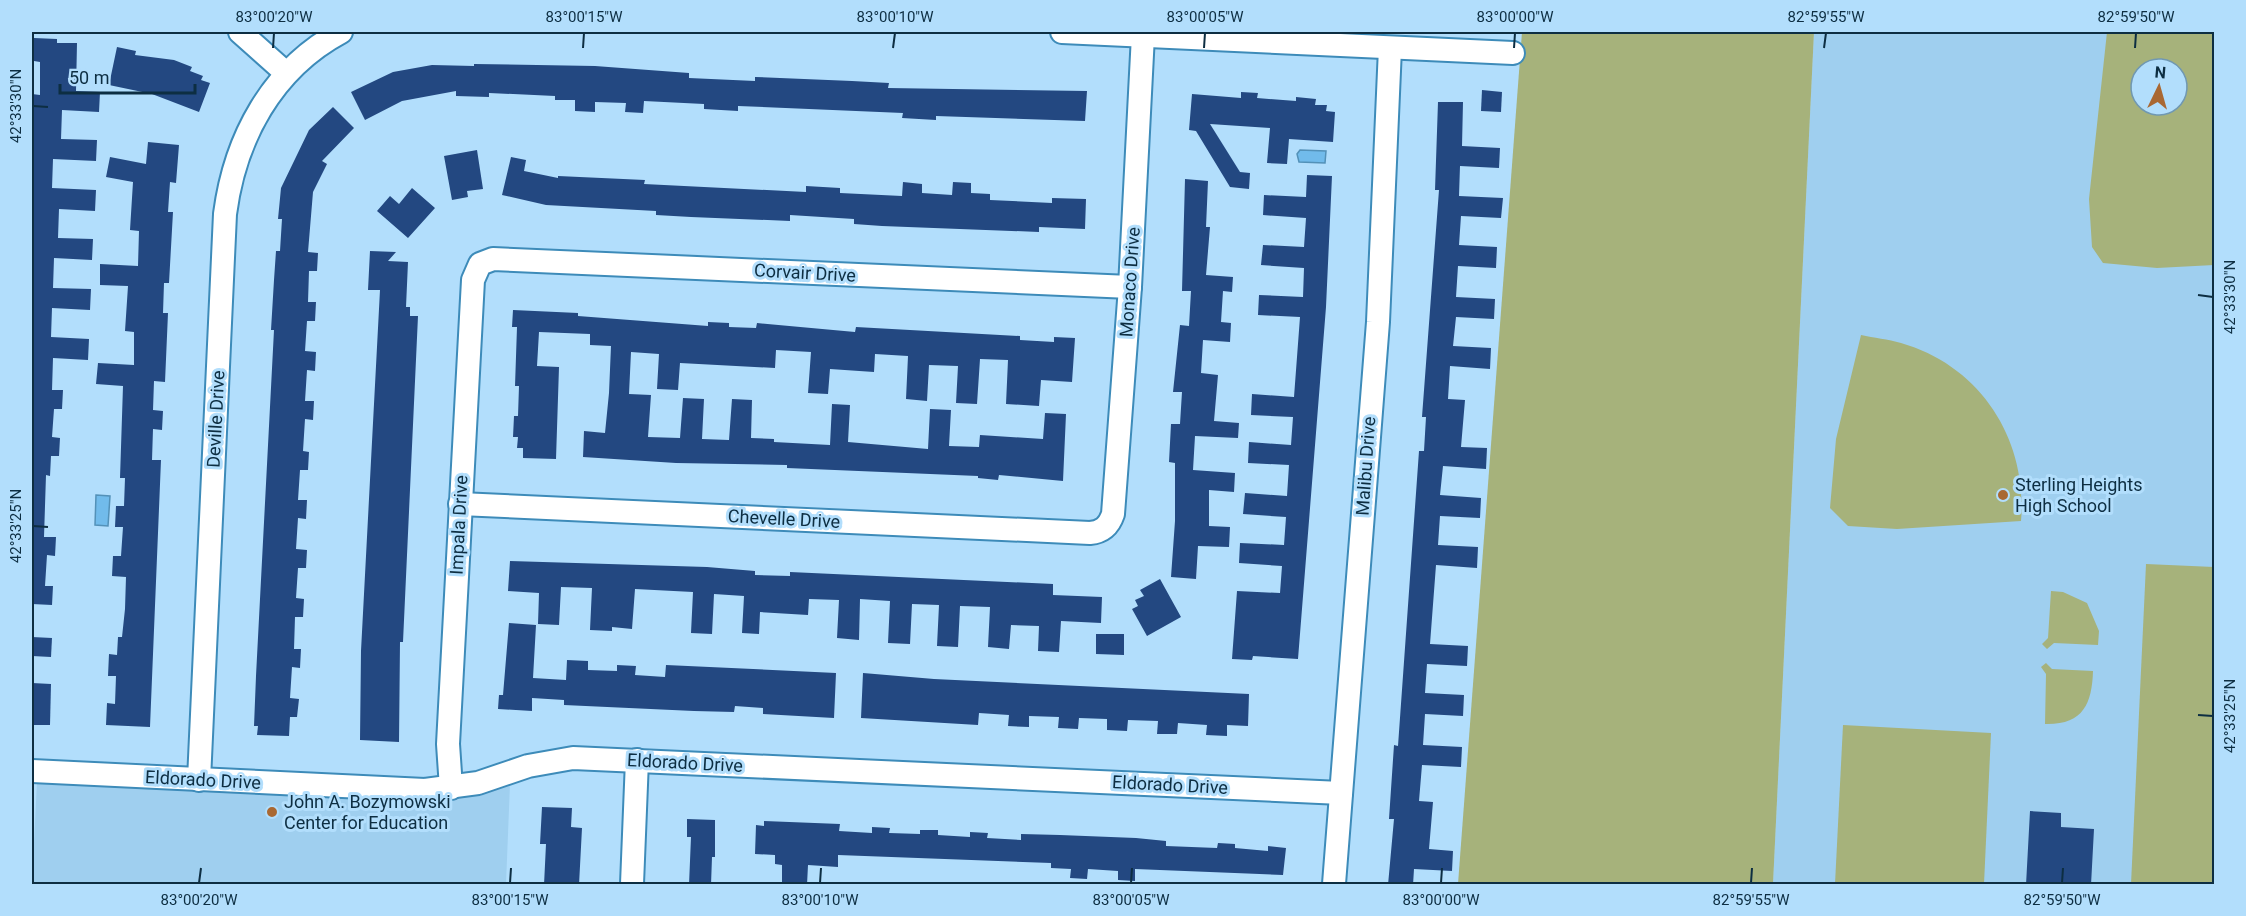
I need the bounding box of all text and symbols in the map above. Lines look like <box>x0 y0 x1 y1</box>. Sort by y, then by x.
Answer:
text: 83°00'20"W <box>236 8 312 26</box>
text: 83°00'15"W <box>546 8 622 26</box>
text: 83°00'10"W <box>857 8 933 26</box>
text: 83°00'05"W <box>1167 8 1243 26</box>
text: 83°00'00"W <box>1477 8 1553 26</box>
text: 82°59'55"W <box>1788 8 1864 26</box>
text: 82°59'50"W <box>2098 8 2174 26</box>
scale bar <box>60 57 195 95</box>
north arrow <box>2129 57 2189 117</box>
text: N <box>2154 63 2167 83</box>
text: 50 m <box>69 67 109 88</box>
text: 42°33'30"N <box>7 69 25 143</box>
street label: Monaco Drive <box>1115 226 1144 338</box>
street label: Corvair Drive <box>754 259 857 286</box>
text: 42°33'30"N <box>2221 260 2239 334</box>
street label: Deville Drive <box>202 370 229 468</box>
street label: Malibu Drive <box>1352 416 1379 516</box>
place label: Sterling Heights High School <box>2015 474 2142 516</box>
street label: Impala Drive <box>445 475 472 575</box>
marker: Sterling Heights High School <box>1996 488 2010 502</box>
text: 42°33'25"N <box>7 489 25 563</box>
street label: Chevelle Drive <box>727 505 841 532</box>
text: 42°33'25"N <box>2221 679 2239 753</box>
street label: Eldorado Drive <box>627 749 743 776</box>
street label: Eldorado Drive <box>145 766 261 793</box>
street label: Eldorado Drive <box>1112 771 1228 798</box>
place label: John A. Bozymowski Center for Education <box>284 791 451 833</box>
marker: John A. Bozymowski Center for Education <box>265 805 279 819</box>
text: 83°00'20"W <box>161 891 237 909</box>
text: 83°00'15"W <box>472 891 548 909</box>
text: 83°00'10"W <box>782 891 858 909</box>
text: 83°00'05"W <box>1093 891 1169 909</box>
text: 83°00'00"W <box>1403 891 1479 909</box>
text: 82°59'55"W <box>1713 891 1789 909</box>
text: 82°59'50"W <box>2024 891 2100 909</box>

